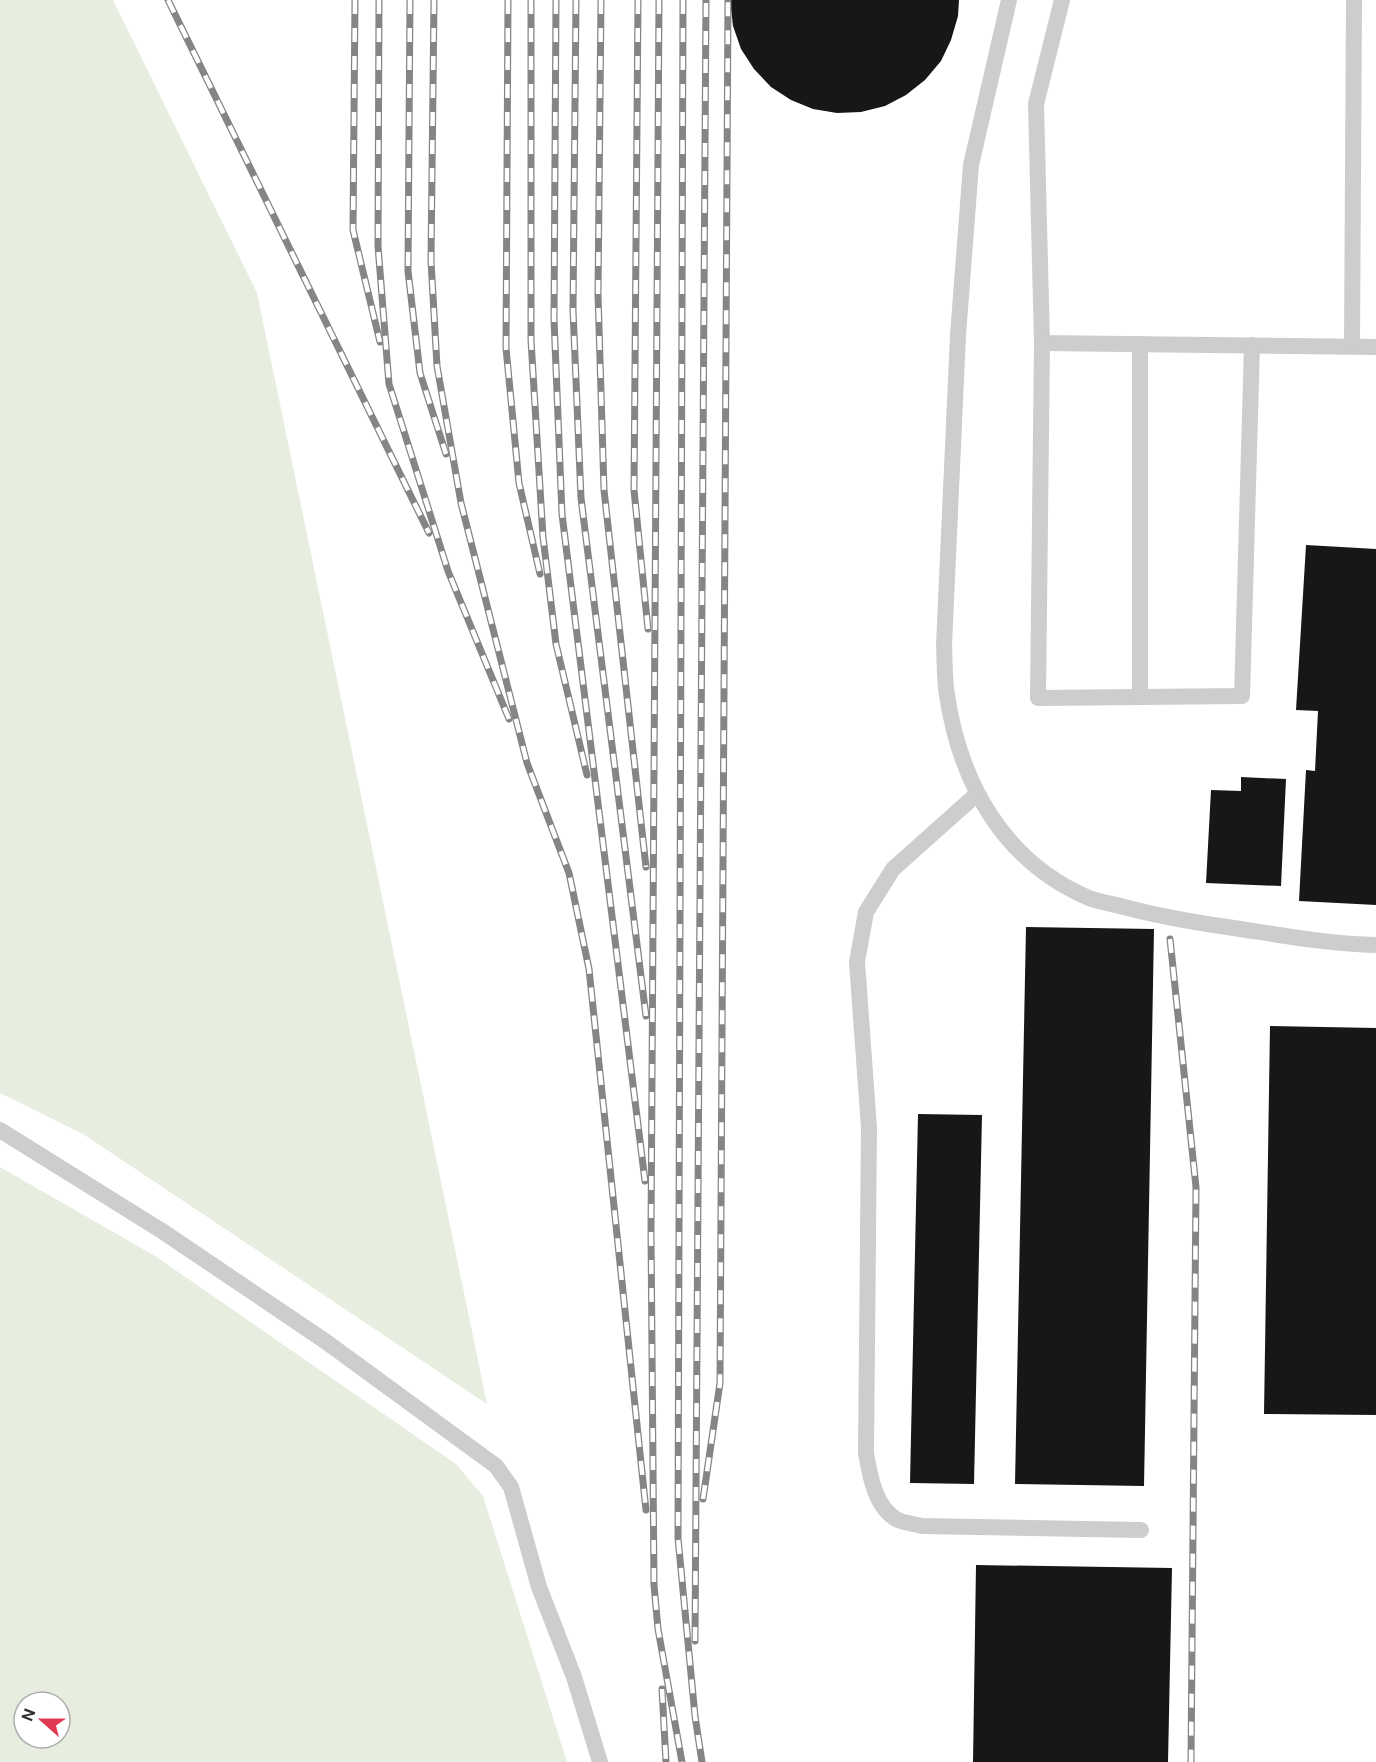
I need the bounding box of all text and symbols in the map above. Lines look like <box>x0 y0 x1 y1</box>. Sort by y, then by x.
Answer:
north arrow <box>12 1690 72 1750</box>
text: N <box>17 1706 40 1724</box>

